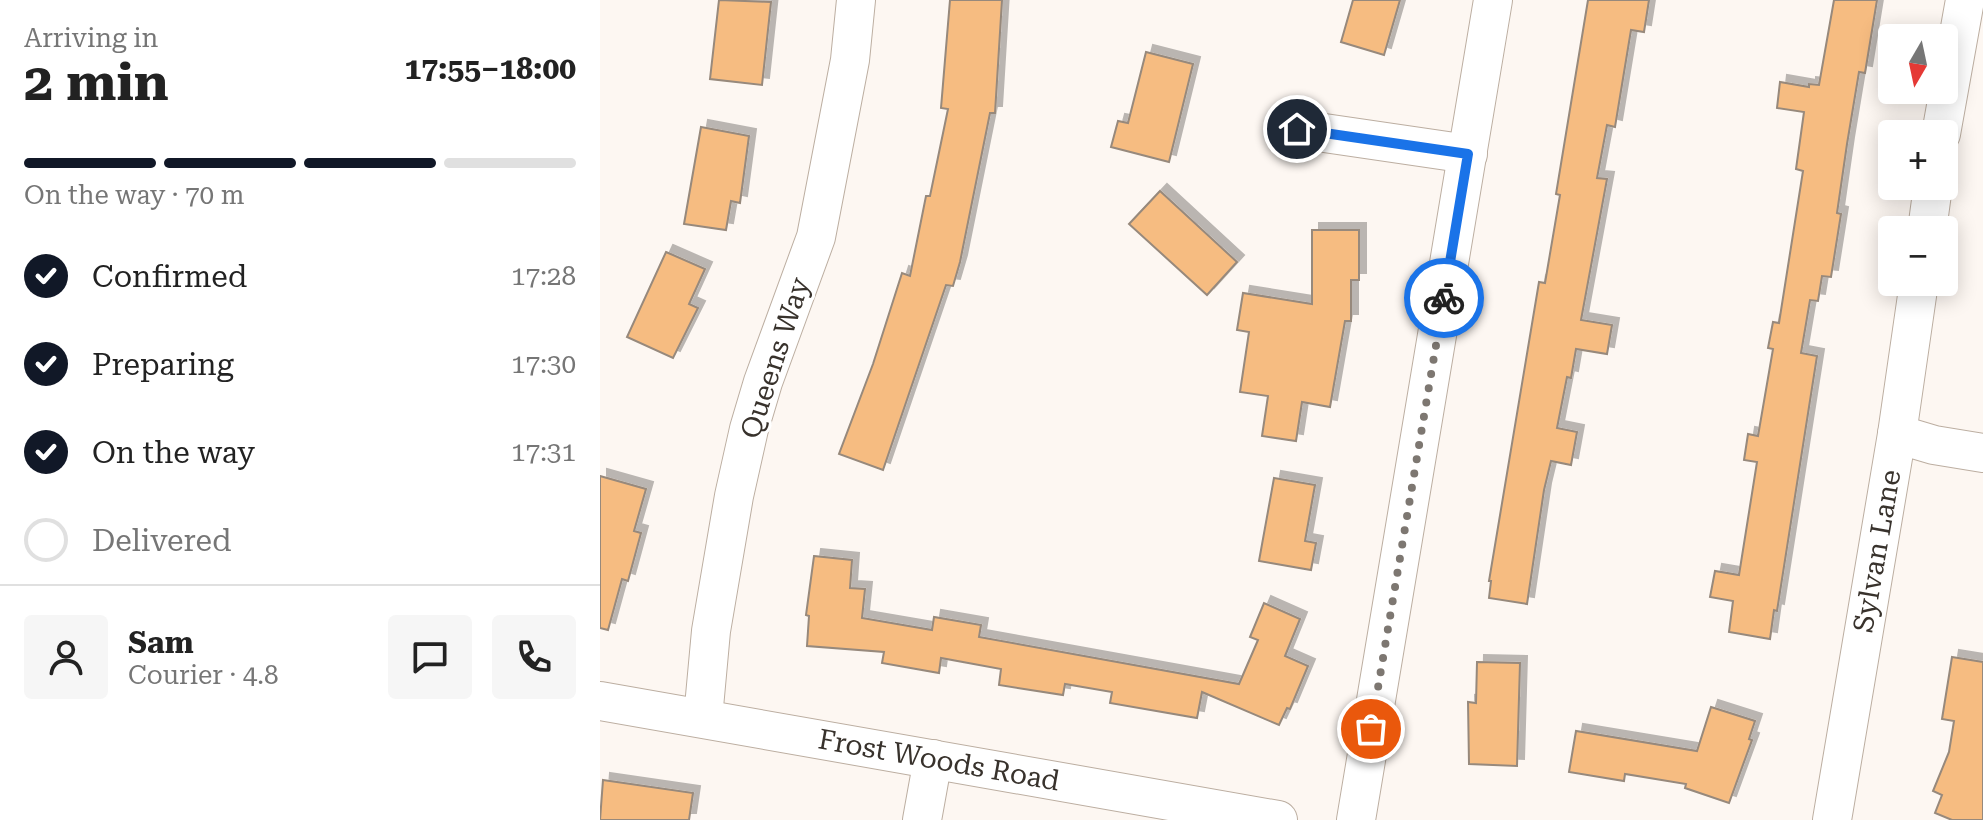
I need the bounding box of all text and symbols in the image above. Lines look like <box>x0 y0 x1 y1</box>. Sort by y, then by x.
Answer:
text: Arriving in <box>24 23 158 53</box>
north arrow <box>1878 24 1958 104</box>
map controls <box>1878 24 1958 296</box>
text: 17:55–18:00 <box>404 51 576 86</box>
text: 2 min <box>24 52 169 113</box>
pin <box>1263 95 1331 163</box>
icon: home <box>1275 107 1319 151</box>
button: + <box>1878 120 1958 200</box>
text: On the way · 70 m <box>24 180 244 210</box>
button: − <box>1878 216 1958 296</box>
icon: check <box>24 254 68 298</box>
courier <box>1404 258 1484 338</box>
text: Confirmed <box>92 259 247 294</box>
text: 17:28 <box>511 261 576 291</box>
street label: Queens Way <box>733 273 817 443</box>
icon: bike <box>1422 276 1466 320</box>
icon: check <box>24 342 68 386</box>
text: Preparing <box>92 347 234 382</box>
text: 17:30 <box>511 349 576 379</box>
icon: check <box>24 430 68 474</box>
text: On the way <box>92 435 255 470</box>
text: 17:31 <box>511 437 576 467</box>
street label: Sylvan Lane <box>1846 467 1908 635</box>
text: Delivered <box>92 523 231 558</box>
button: person <box>24 615 108 699</box>
button: chat <box>388 615 472 699</box>
button: phone <box>492 615 576 699</box>
text: Sam <box>128 625 194 660</box>
text: Courier · 4.8 <box>128 660 278 690</box>
pin <box>1337 695 1405 763</box>
icon: bag <box>1349 707 1393 751</box>
street label: Frost Woods Road <box>816 723 1062 797</box>

